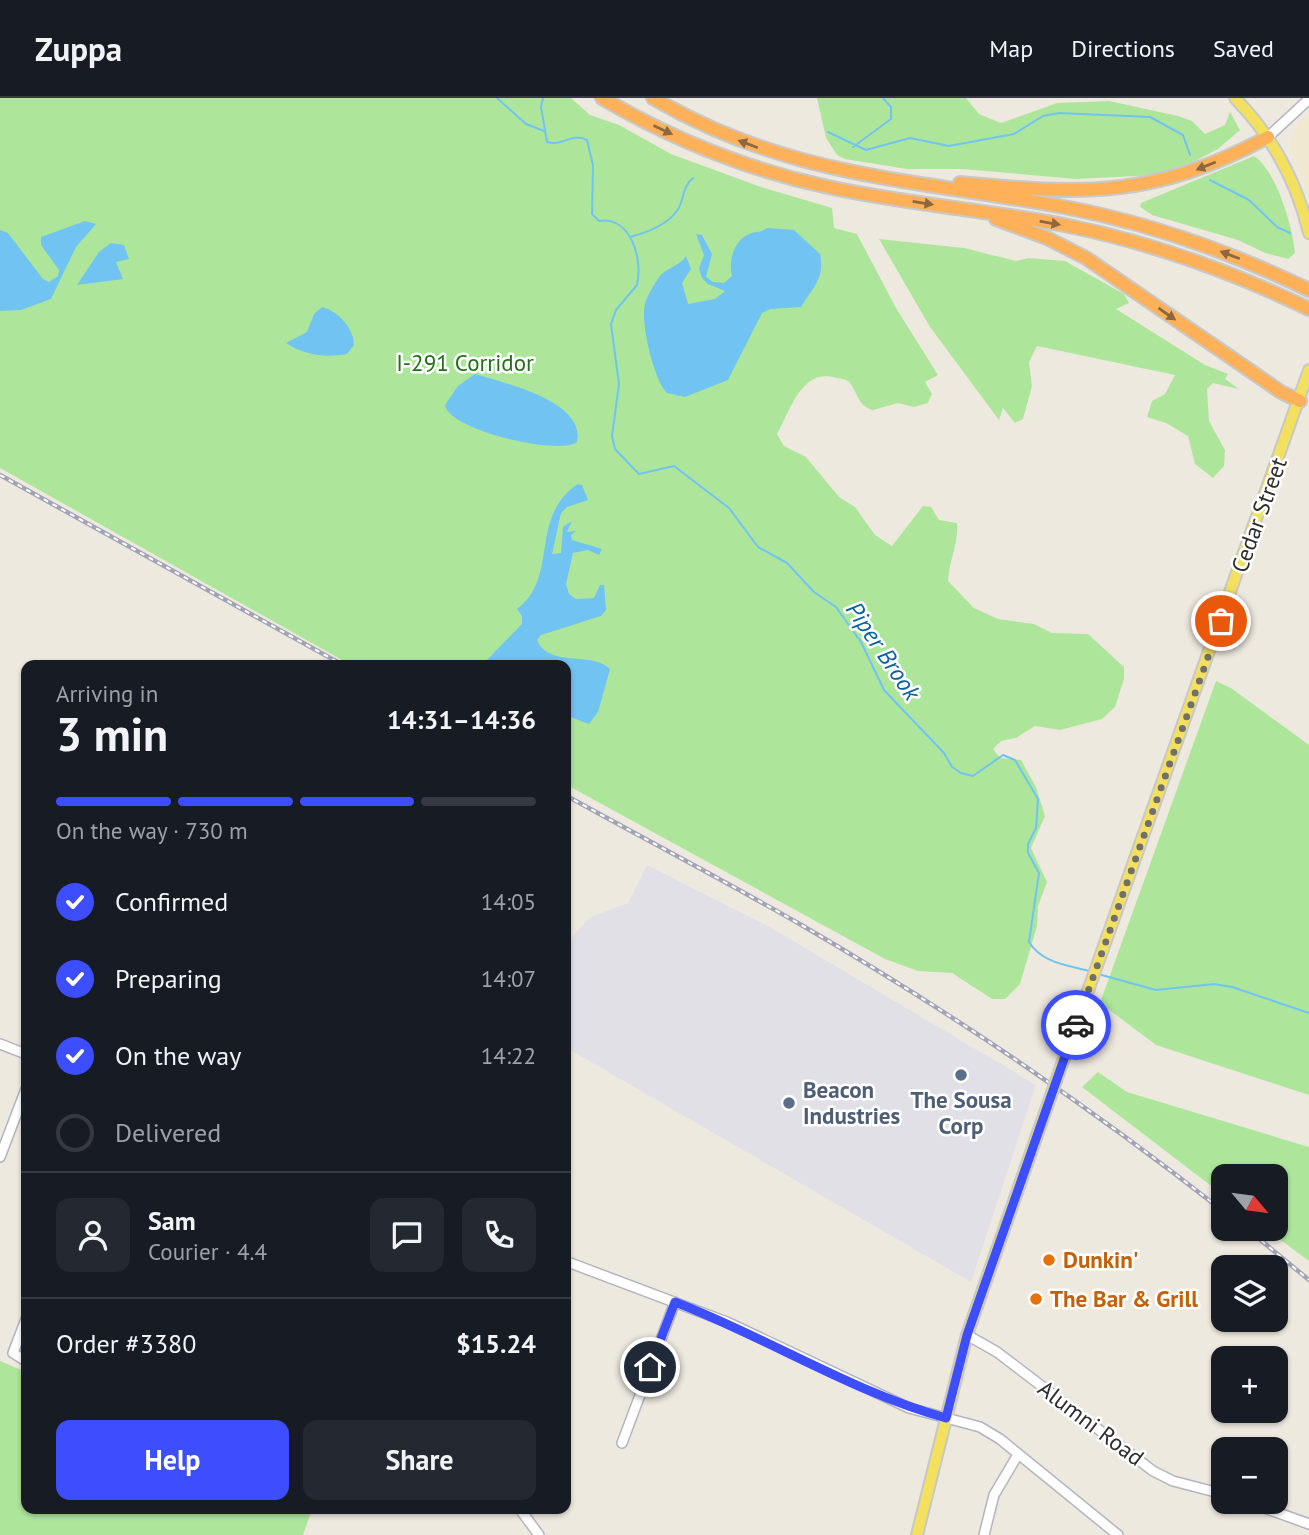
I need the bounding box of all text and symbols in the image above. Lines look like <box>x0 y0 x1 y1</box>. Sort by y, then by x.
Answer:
text: Zuppa <box>35 27 122 70</box>
text: Map <box>989 33 1033 64</box>
text: Directions <box>1071 33 1175 64</box>
text: Saved <box>1213 33 1274 64</box>
one-way arrow <box>653 124 673 135</box>
one-way arrow <box>737 138 758 149</box>
one-way arrow <box>1195 161 1216 172</box>
one-way arrow <box>912 198 934 209</box>
one-way arrow <box>1039 218 1061 229</box>
one-way arrow <box>1220 250 1241 261</box>
one-way arrow <box>1158 307 1176 321</box>
park label: I-291 Corridor <box>396 348 534 377</box>
street label: Cedar Street <box>1224 453 1293 576</box>
pin <box>1191 591 1251 651</box>
water label: Piper Brook <box>839 595 928 707</box>
icon: bag <box>1202 602 1240 640</box>
text: Arriving in <box>56 679 158 708</box>
text: 14:31–14:36 <box>387 703 536 736</box>
text: 3 min <box>56 704 168 764</box>
text: On the way · 730 m <box>56 816 248 845</box>
icon: check <box>56 883 94 921</box>
text: Confirmed <box>115 885 228 918</box>
text: 14:05 <box>481 887 536 916</box>
icon: check <box>56 960 94 998</box>
text: Preparing <box>115 962 222 995</box>
text: 14:07 <box>481 964 536 993</box>
courier <box>1041 990 1111 1060</box>
icon: car <box>1057 1006 1095 1044</box>
icon: check <box>56 1037 94 1075</box>
text: On the way <box>115 1039 241 1072</box>
text: 14:22 <box>481 1041 536 1070</box>
marker: The Sousa Corp <box>953 1067 969 1083</box>
place label: Beacon Industries <box>803 1075 901 1130</box>
place label: The Sousa Corp <box>910 1085 1012 1140</box>
marker: Beacon Industries <box>781 1095 797 1111</box>
text: Delivered <box>115 1116 221 1149</box>
north arrow <box>1211 1164 1288 1241</box>
map controls <box>1211 1164 1288 1514</box>
button: person <box>56 1198 130 1272</box>
button: chat <box>370 1198 444 1272</box>
button: phone <box>462 1198 536 1272</box>
text: Sam <box>148 1204 196 1237</box>
text: Courier · 4.4 <box>148 1237 267 1266</box>
place label: Dunkin' <box>1063 1245 1139 1274</box>
marker: Dunkin' <box>1041 1252 1057 1268</box>
button: layers <box>1211 1255 1288 1332</box>
place label: The Bar & Grill <box>1050 1284 1198 1313</box>
marker: The Bar & Grill <box>1028 1291 1044 1307</box>
text: Order #3380 <box>56 1327 196 1360</box>
text: $15.24 <box>456 1327 536 1360</box>
pin <box>620 1337 680 1397</box>
button: + <box>1211 1346 1288 1423</box>
icon: home <box>631 1348 669 1386</box>
street label: Alumni Road <box>1033 1373 1150 1472</box>
button: Help <box>56 1420 289 1500</box>
button: Share <box>303 1420 536 1500</box>
button: − <box>1211 1437 1288 1514</box>

